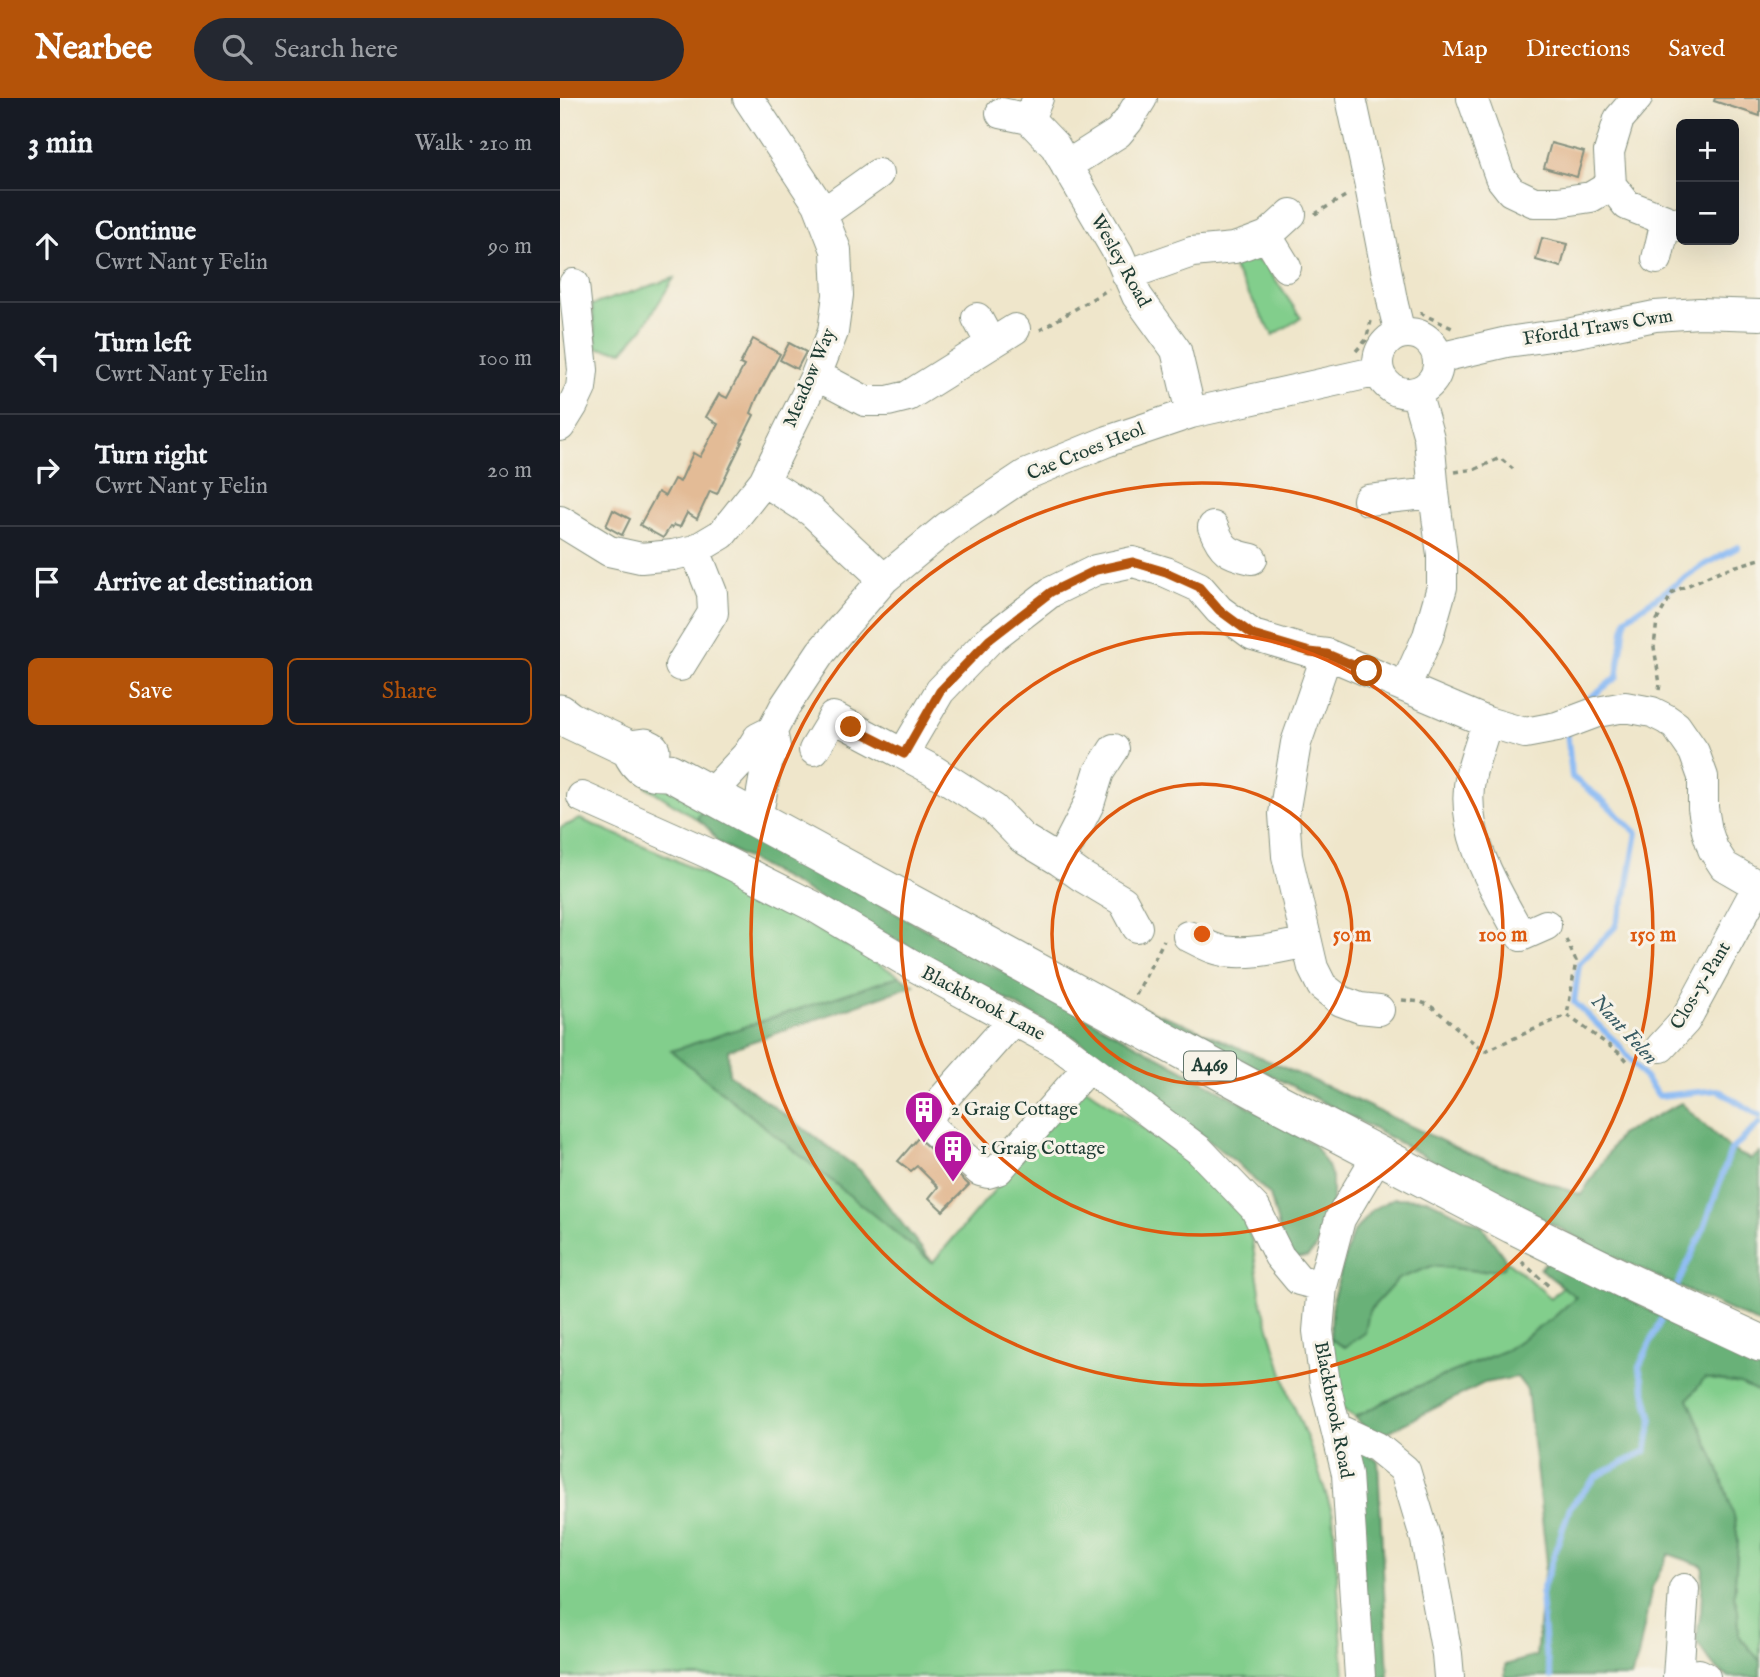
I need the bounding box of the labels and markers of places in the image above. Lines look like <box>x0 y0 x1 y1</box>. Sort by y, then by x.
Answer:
centre of rings <box>1190 922 1214 946</box>
building icon: 2 Graig Cottage <box>903 1089 945 1144</box>
place label: 2 Graig Cottage <box>951 1098 1078 1122</box>
building icon: 1 Graig Cottage <box>932 1128 974 1183</box>
place label: 1 Graig Cottage <box>980 1137 1105 1161</box>

